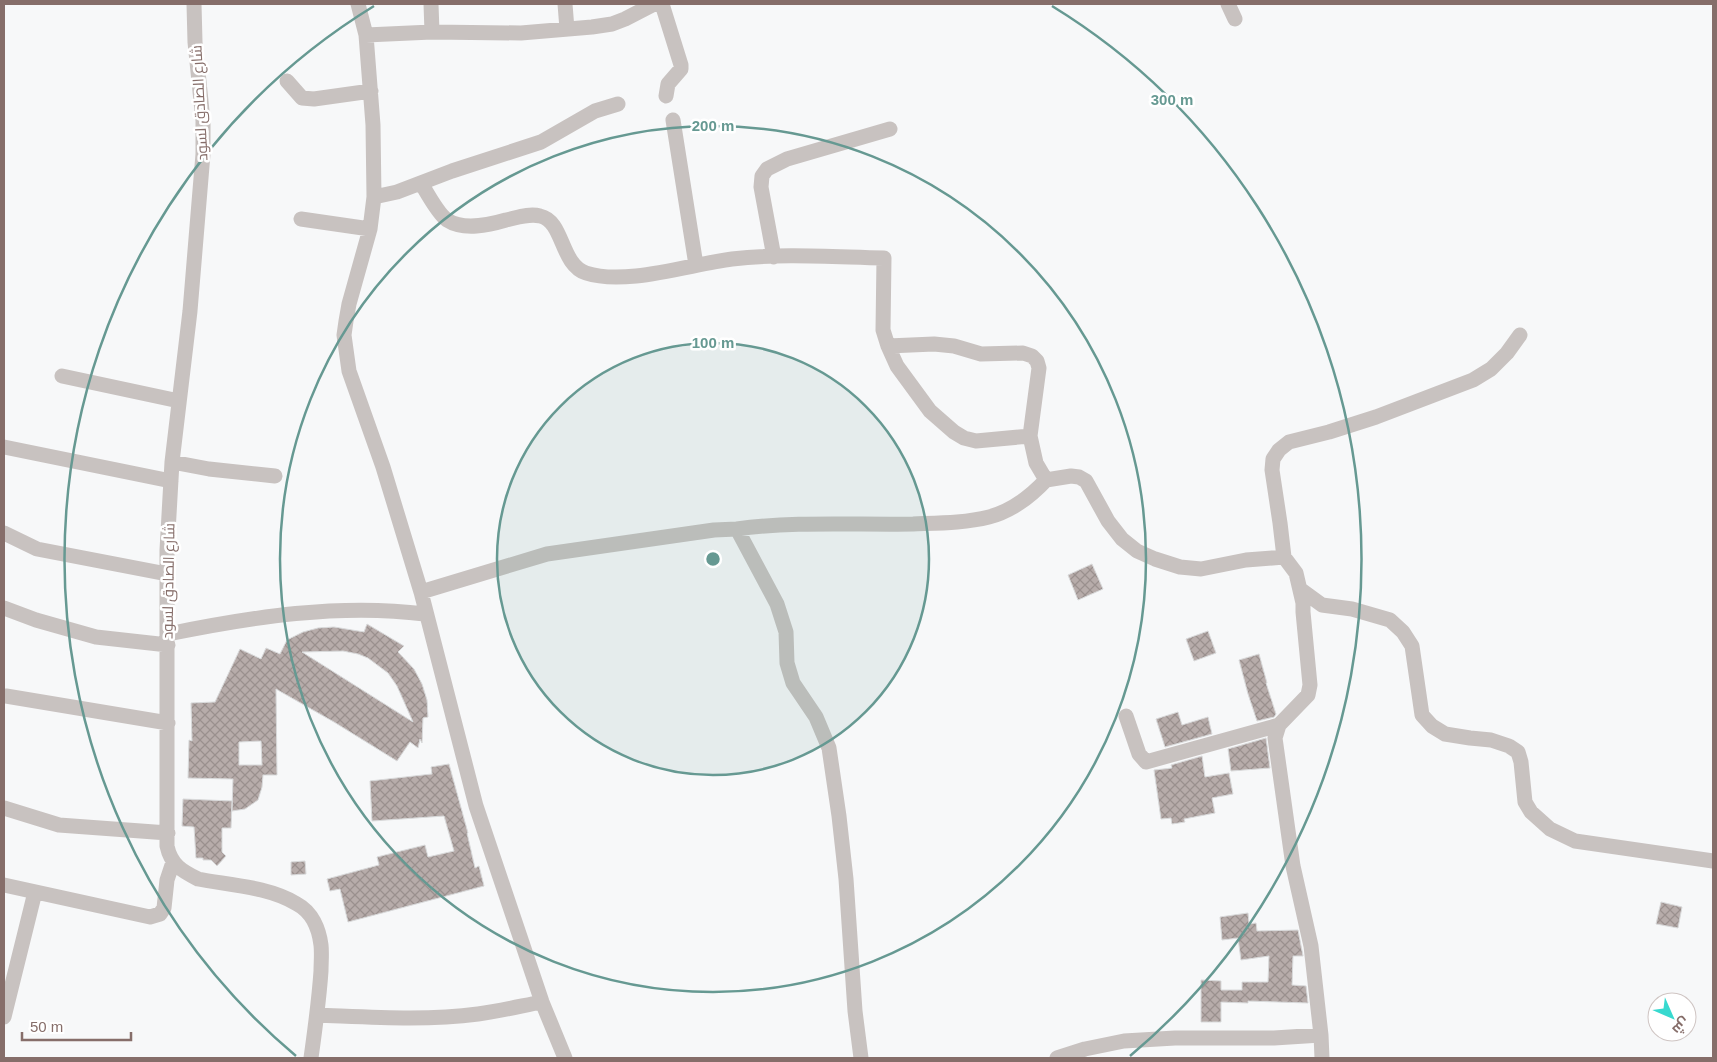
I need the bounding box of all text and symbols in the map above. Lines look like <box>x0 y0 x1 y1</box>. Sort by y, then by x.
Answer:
street label: شارع الصادق لسود <box>187 45 214 161</box>
text: 300 m <box>1151 91 1193 108</box>
text: 200 m <box>692 117 734 134</box>
text: 100 m <box>692 334 734 351</box>
street label: شارع الصادق لسود <box>158 523 181 639</box>
centre of rings <box>704 550 722 568</box>
north arrow <box>1647 992 1697 1042</box>
scale bar <box>22 1010 131 1042</box>
text: ش <box>1668 1013 1693 1038</box>
text: 50 m <box>30 1018 63 1035</box>

